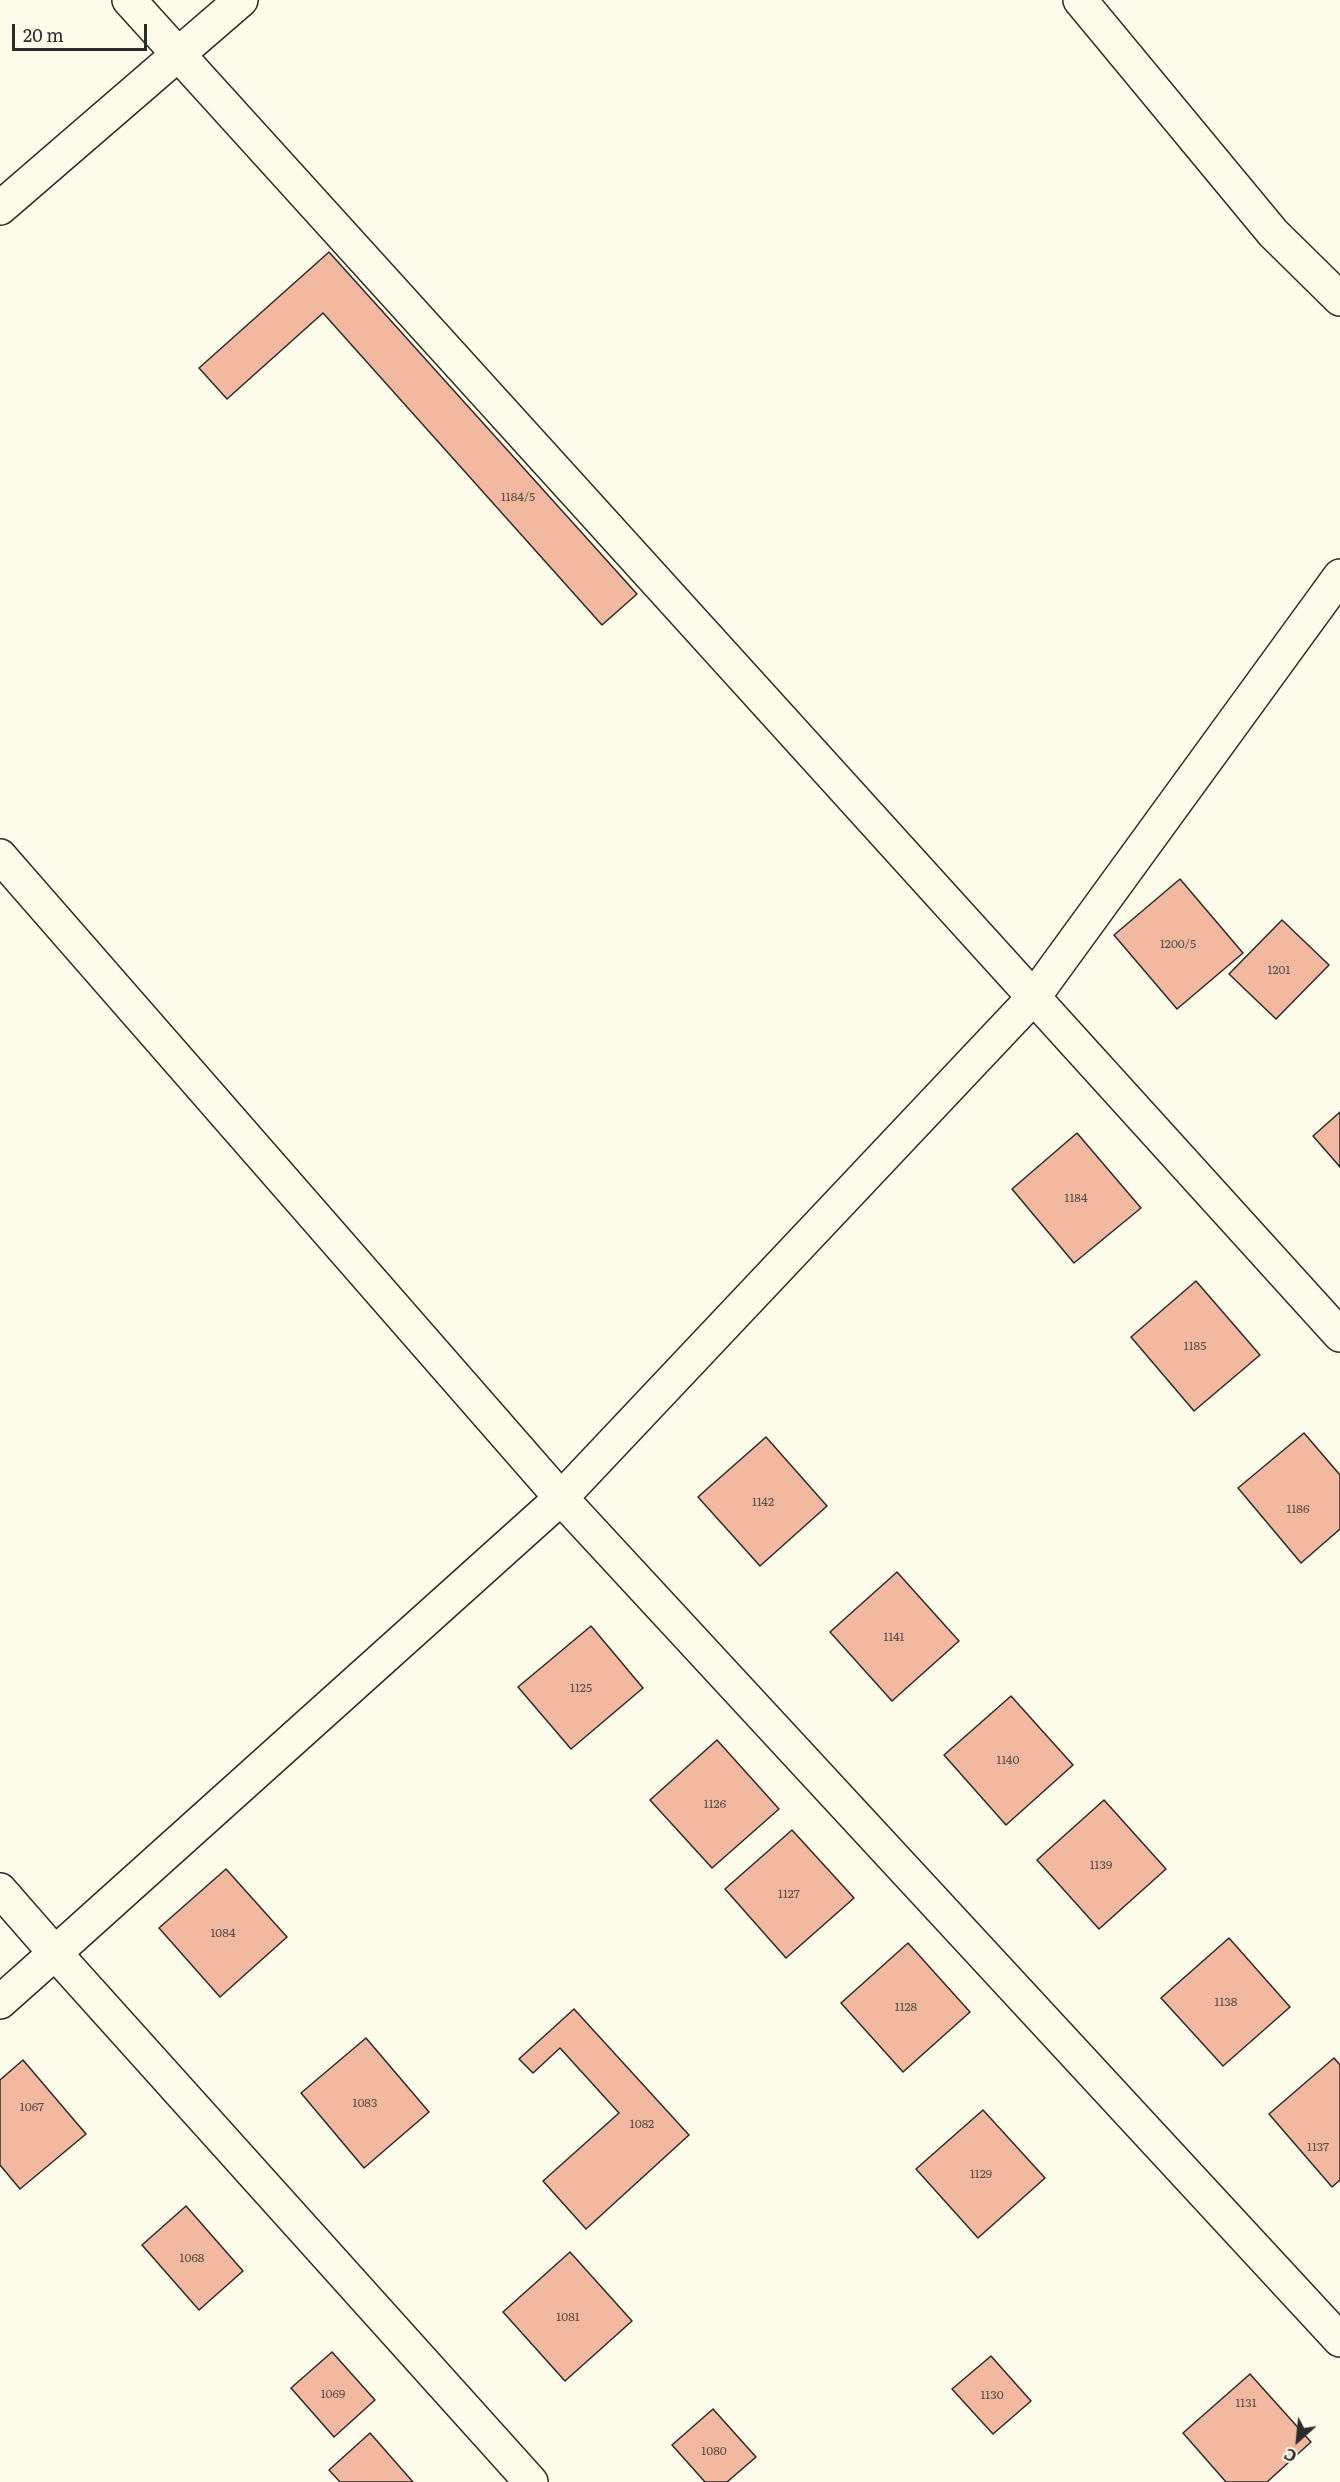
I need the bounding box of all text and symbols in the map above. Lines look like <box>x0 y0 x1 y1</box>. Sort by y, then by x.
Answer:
scale bar <box>15 12 150 50</box>
text: 20 m <box>23 21 64 48</box>
house number: 1184/5 <box>501 490 535 504</box>
house number: 1200/5 <box>1160 937 1196 951</box>
house number: 1201 <box>1268 963 1290 977</box>
house number: 1184 <box>1065 1191 1087 1205</box>
house number: 1185 <box>1184 1339 1206 1353</box>
house number: 1142 <box>752 1495 774 1509</box>
house number: 1186 <box>1287 1502 1309 1516</box>
house number: 1141 <box>884 1630 904 1644</box>
house number: 1125 <box>570 1681 592 1695</box>
house number: 1140 <box>997 1753 1019 1767</box>
house number: 1126 <box>704 1797 726 1811</box>
house number: 1139 <box>1090 1858 1112 1872</box>
house number: 1127 <box>778 1887 800 1901</box>
house number: 1084 <box>210 1926 236 1940</box>
house number: 1138 <box>1215 1995 1237 2009</box>
house number: 1128 <box>895 2000 917 2014</box>
house number: 1083 <box>353 2096 377 2110</box>
house number: 1067 <box>20 2100 44 2114</box>
house number: 1082 <box>630 2117 654 2131</box>
house number: 1137 <box>1307 2140 1329 2154</box>
house number: 1129 <box>970 2167 992 2181</box>
house number: 1068 <box>180 2251 204 2265</box>
house number: 1081 <box>556 2310 580 2324</box>
house number: 1069 <box>321 2387 345 2401</box>
house number: 1130 <box>980 2388 1004 2402</box>
house number: 1131 <box>1235 2396 1257 2410</box>
north arrow <box>1268 2410 1328 2470</box>
text: С <box>1279 2443 1300 2469</box>
house number: 1080 <box>701 2444 727 2458</box>

